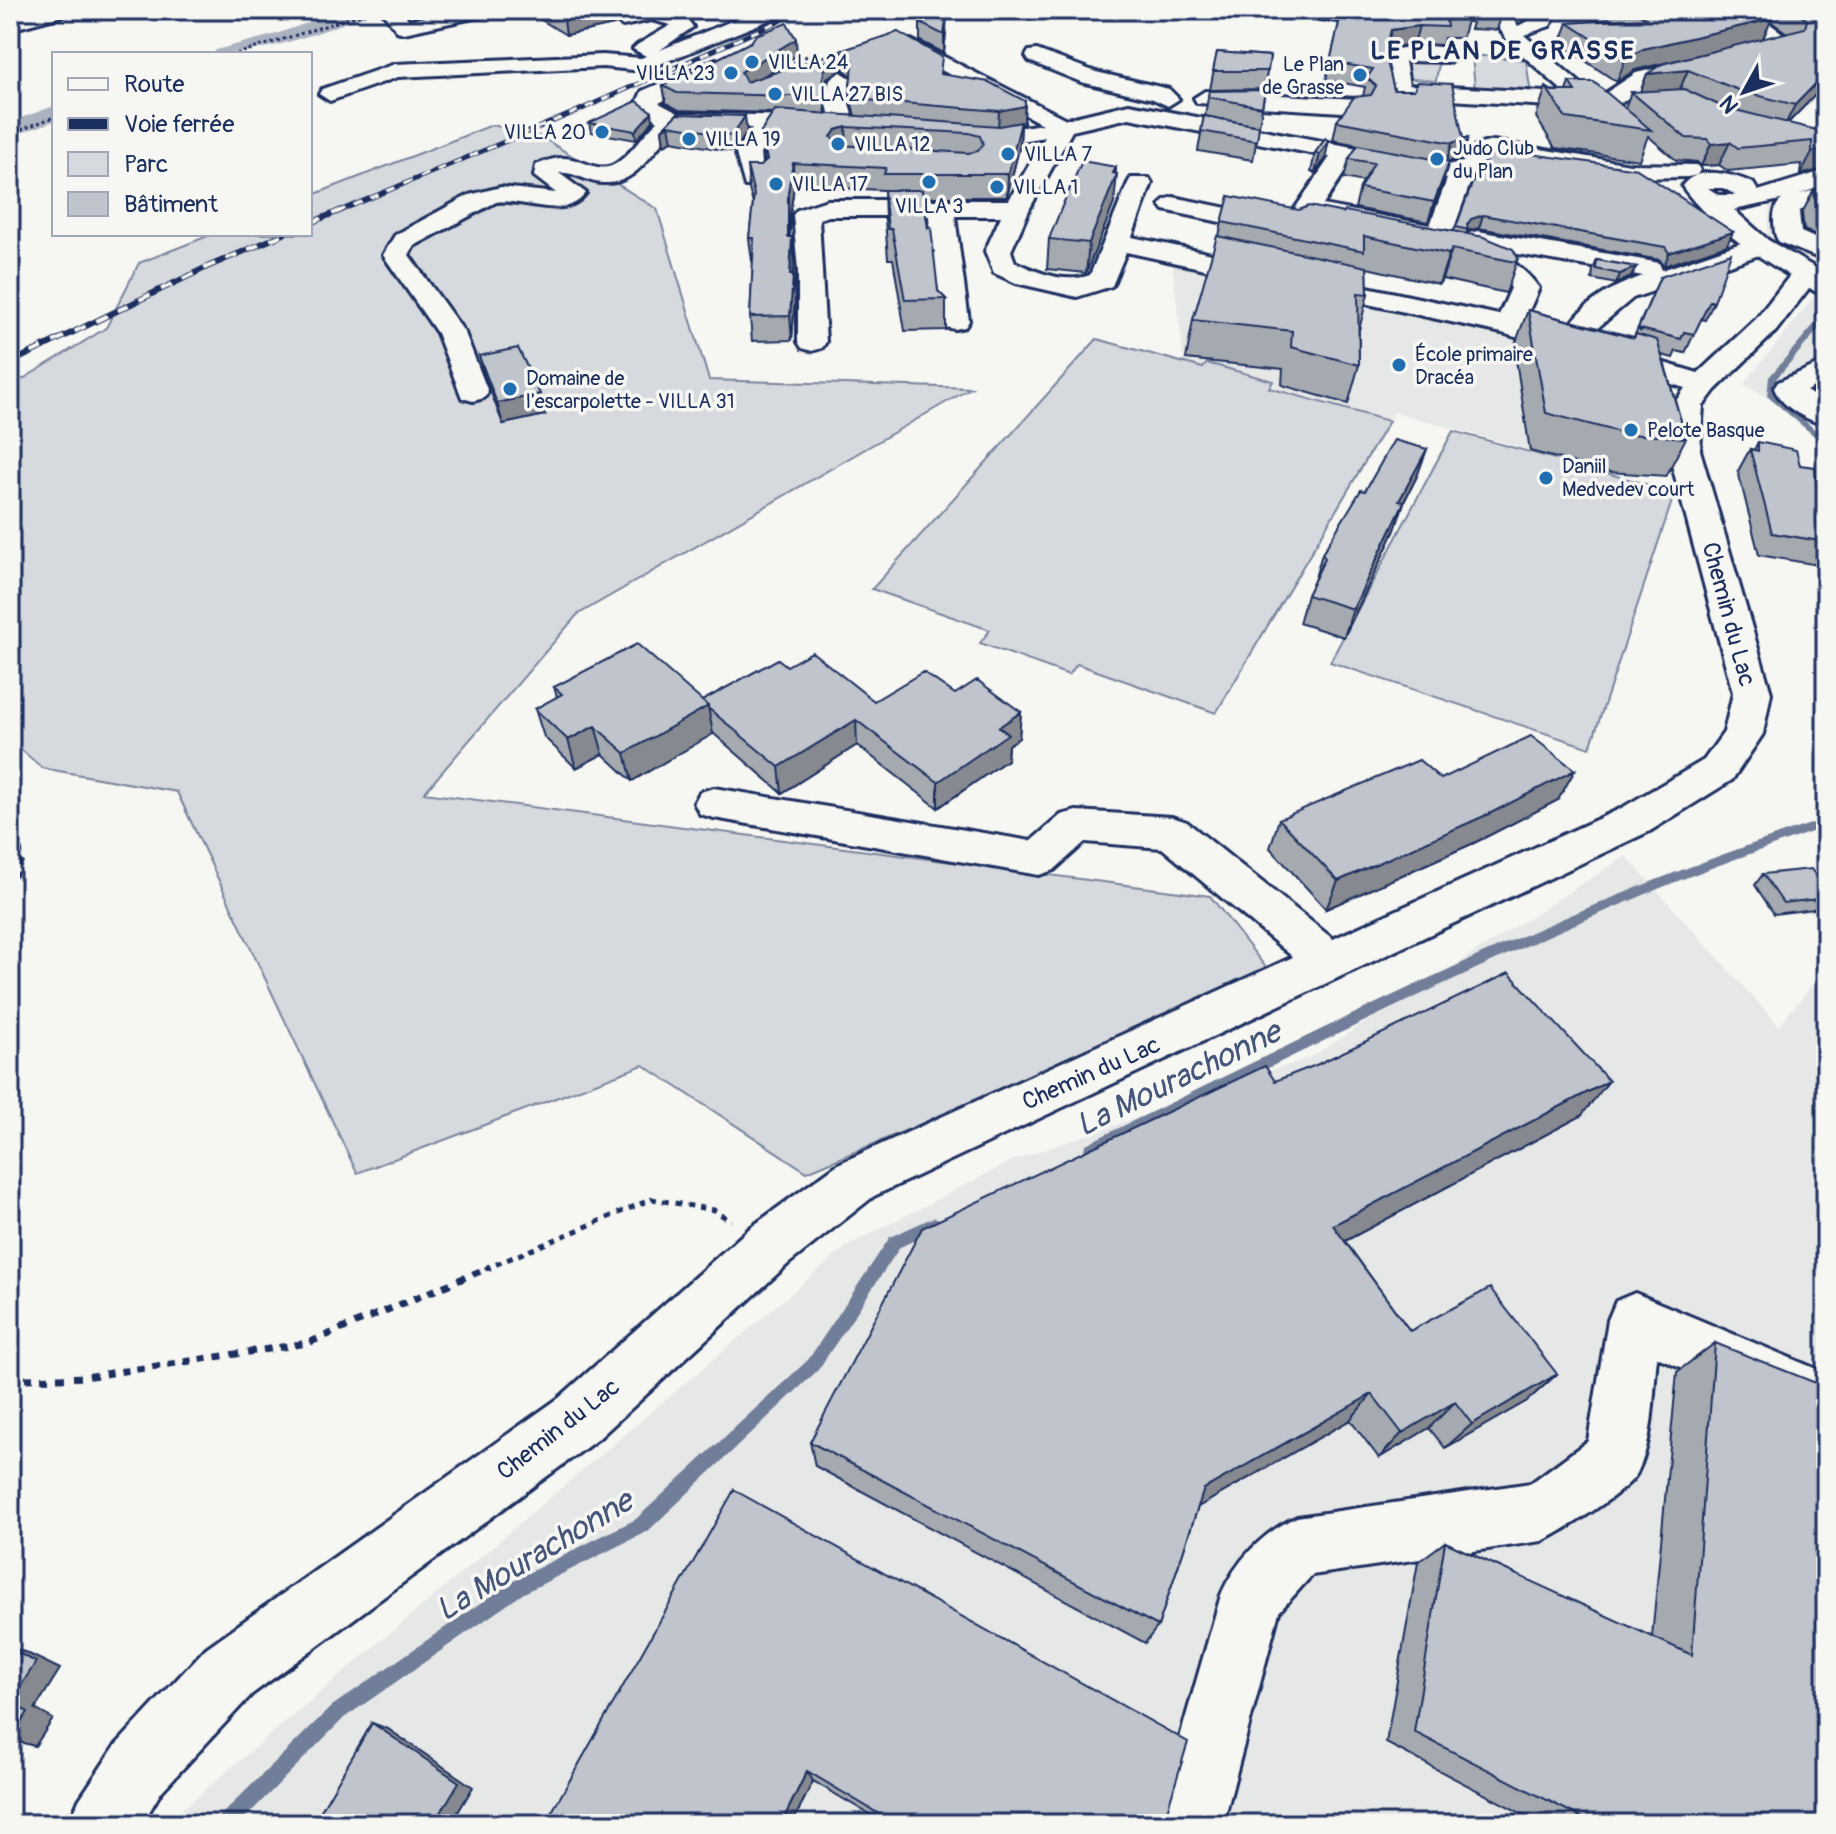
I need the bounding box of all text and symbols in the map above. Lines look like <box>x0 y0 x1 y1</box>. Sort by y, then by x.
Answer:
district label: LE PLAN DE GRASSE <box>1370 35 1636 67</box>
place label: VILLA 24 <box>768 50 849 75</box>
legend <box>52 52 312 236</box>
place label: Le Plan de Grasse <box>1262 52 1344 100</box>
north arrow <box>1704 52 1784 132</box>
marker: VILLA 24 <box>743 53 761 71</box>
place label: VILLA 23 <box>636 61 715 86</box>
marker: VILLA 23 <box>722 64 740 82</box>
marker: Le Plan de Grasse <box>1351 66 1369 84</box>
text: Route <box>124 70 185 99</box>
place label: VILLA 27 BIS <box>791 82 903 107</box>
marker: VILLA 27 BIS <box>766 85 784 103</box>
text: N <box>1714 89 1745 119</box>
text: Voie ferrée <box>124 110 235 139</box>
place label: VILLA 20 <box>504 120 586 145</box>
marker: VILLA 20 <box>593 123 611 141</box>
place label: VILLA 19 <box>705 127 781 152</box>
marker: VILLA 19 <box>680 130 698 148</box>
place label: VILLA 12 <box>854 132 931 157</box>
marker: VILLA 12 <box>829 135 847 153</box>
place label: Judo Club du Plan <box>1453 136 1534 184</box>
place label: VILLA 7 <box>1024 142 1093 167</box>
marker: VILLA 7 <box>999 145 1017 163</box>
text: Parc <box>124 150 168 179</box>
marker: Judo Club du Plan <box>1428 150 1446 168</box>
place label: VILLA 17 <box>792 172 868 197</box>
marker: VILLA 3 <box>920 173 938 191</box>
marker: VILLA 17 <box>767 175 785 193</box>
place label: VILLA 1 <box>1013 175 1078 200</box>
marker: VILLA 1 <box>988 178 1006 196</box>
text: Bâtiment <box>124 190 218 219</box>
place label: VILLA 3 <box>895 194 963 219</box>
place label: École primaire Dracéa <box>1415 342 1533 390</box>
marker: École primaire Dracéa <box>1390 356 1408 374</box>
place label: Domaine de l'escarpolette - VILLA 31 <box>526 366 735 414</box>
marker: Domaine de l'escarpolette - VILLA 31 <box>501 380 519 398</box>
place label: Pelote Basque <box>1647 418 1765 443</box>
marker: Pelote Basque <box>1622 421 1640 439</box>
place label: Daniil Medvedev court <box>1562 454 1695 502</box>
marker: Daniil Medvedev court <box>1537 469 1555 487</box>
street label: Chemin du Lac <box>1695 539 1762 689</box>
water label: La Mourachonne <box>1070 1011 1290 1146</box>
street label: Chemin du Lac <box>1018 1030 1165 1117</box>
street label: Chemin du Lac <box>491 1372 625 1486</box>
water label: La Mourachonne <box>429 1480 643 1630</box>

